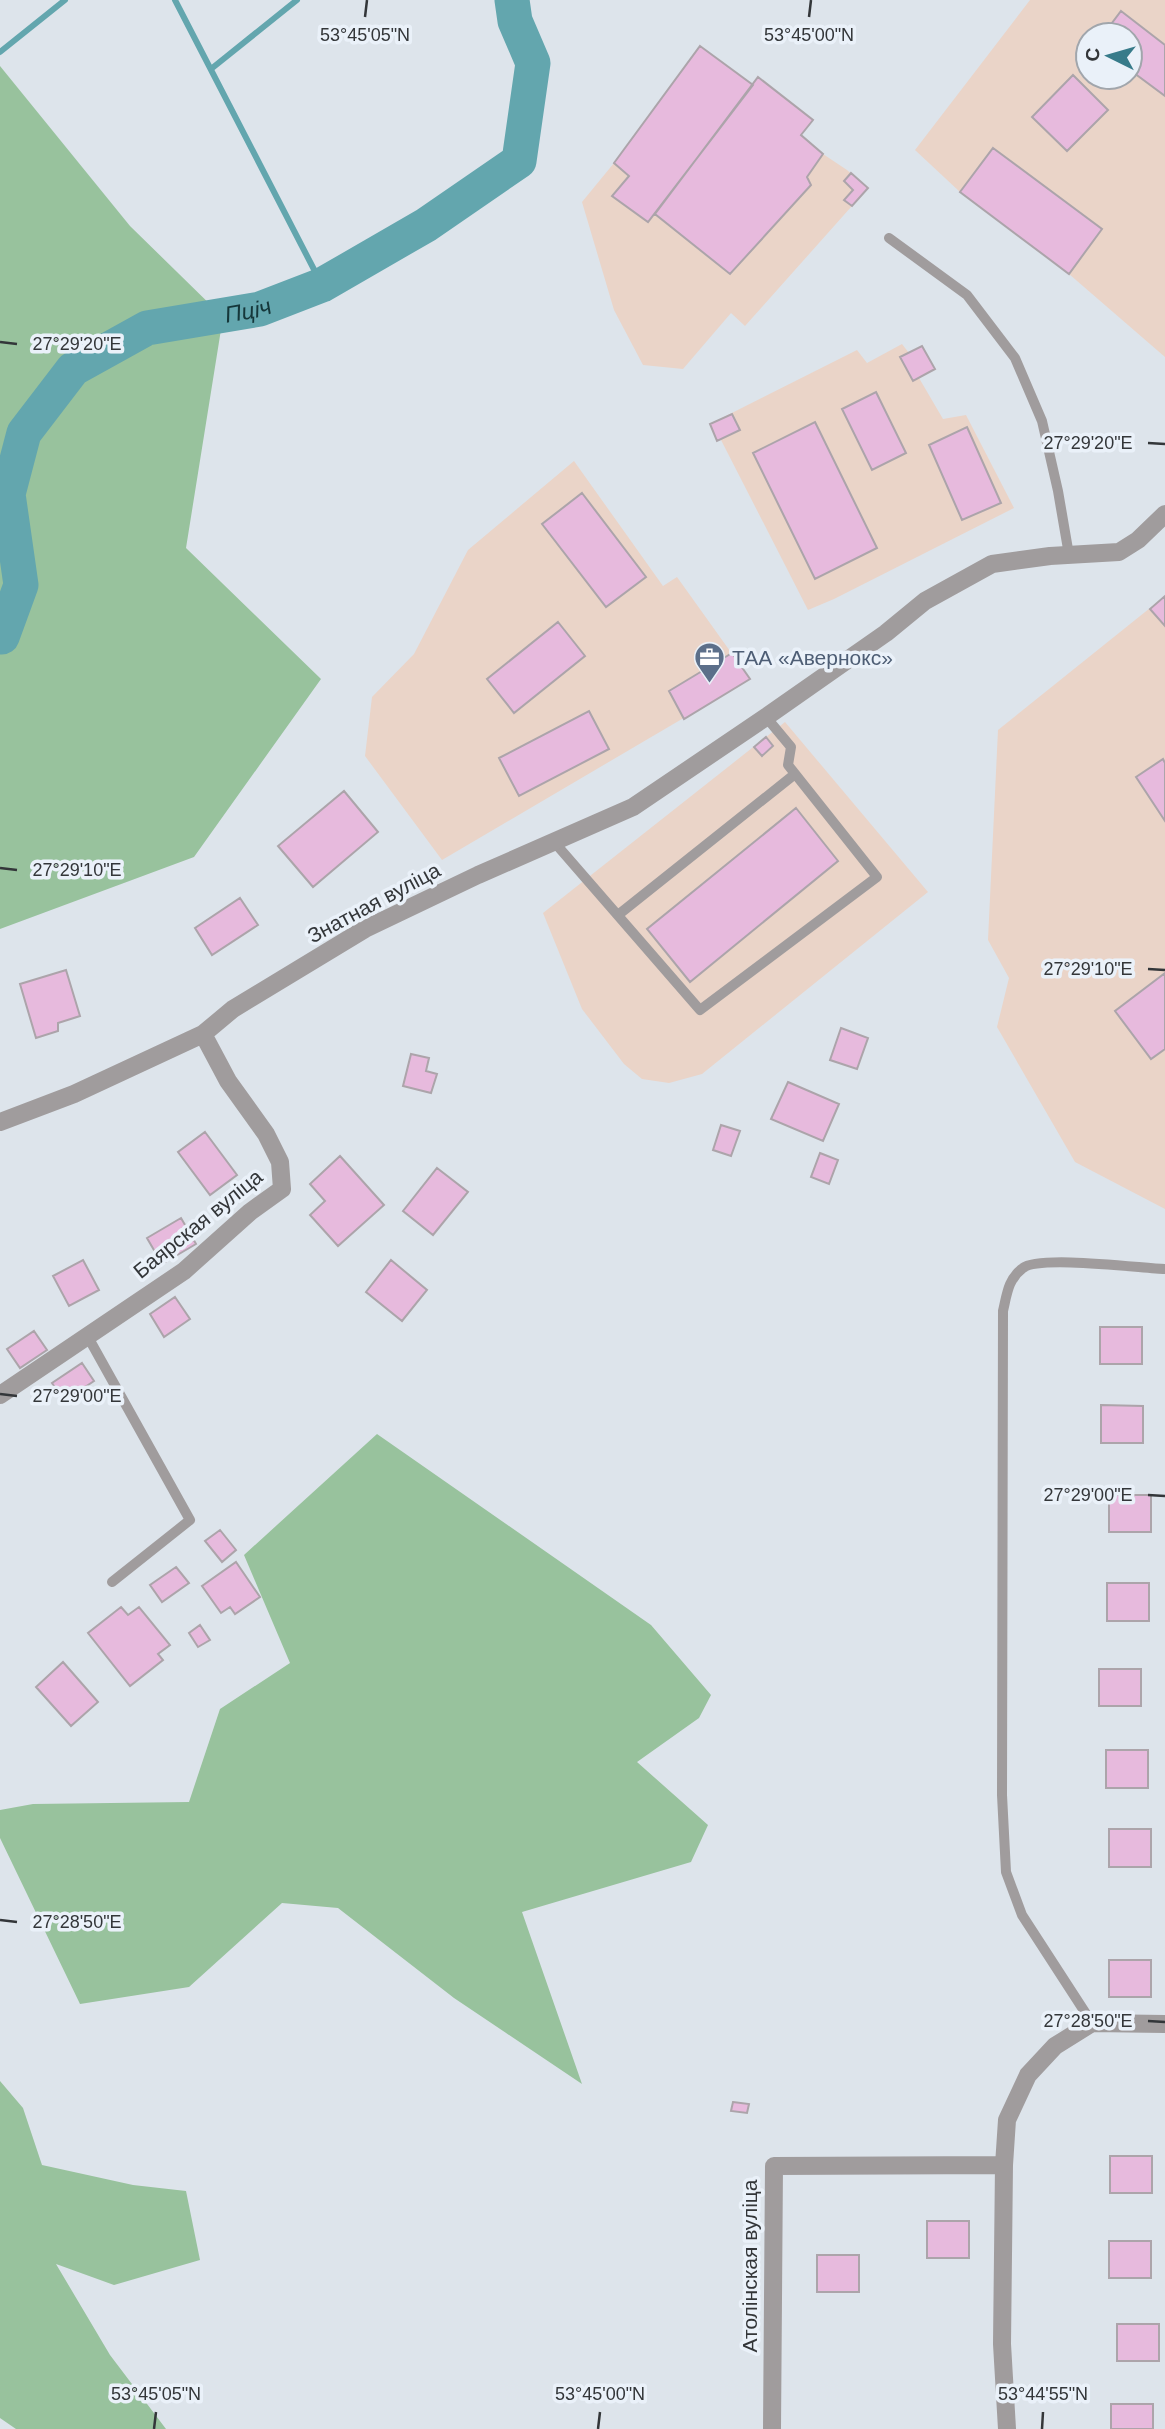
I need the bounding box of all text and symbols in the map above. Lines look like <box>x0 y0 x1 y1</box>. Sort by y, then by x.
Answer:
north arrow <box>1074 21 1144 91</box>
text: 53°45'05"N <box>320 25 410 45</box>
text: 53°45'00"N <box>764 25 854 45</box>
text: С <box>1082 47 1104 62</box>
water label: Пціч <box>223 293 275 328</box>
text: 27°29'20"E <box>32 334 122 354</box>
text: 27°29'20"E <box>1043 433 1133 453</box>
office icon: ТАА «Авернокс» <box>692 641 726 685</box>
place label: ТАА «Авернокс» <box>732 646 893 669</box>
street label: Знатная вуліца <box>303 858 444 947</box>
text: 27°29'10"E <box>32 860 122 880</box>
text: 27°29'10"E <box>1043 959 1133 979</box>
street label: Баярская вуліца <box>129 1164 267 1283</box>
text: 27°29'00"E <box>32 1386 122 1406</box>
text: 27°29'00"E <box>1043 1485 1133 1505</box>
text: 27°28'50"E <box>32 1912 122 1932</box>
text: 27°28'50"E <box>1043 2011 1133 2031</box>
street label: Атолінская вуліца <box>738 2179 761 2353</box>
text: 53°45'05"N <box>111 2384 201 2404</box>
text: 53°45'00"N <box>555 2384 645 2404</box>
text: 53°44'55"N <box>998 2384 1088 2404</box>

